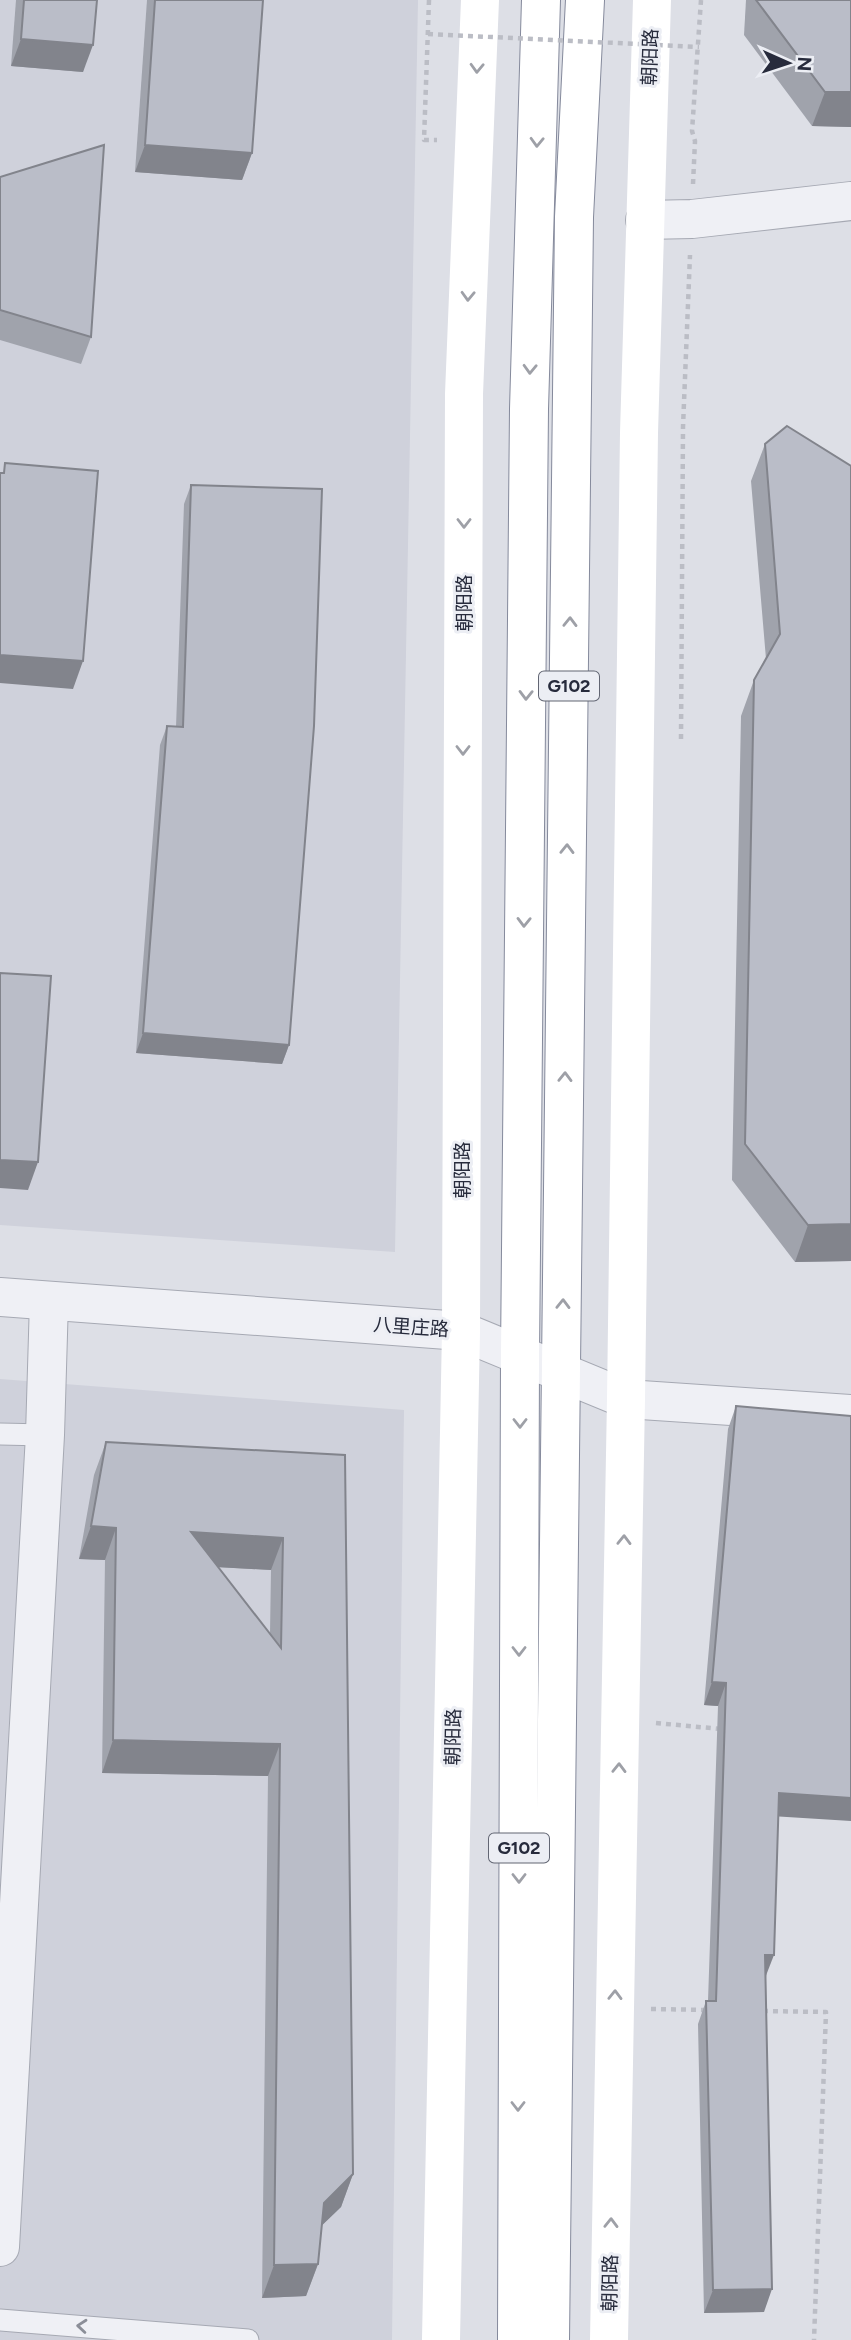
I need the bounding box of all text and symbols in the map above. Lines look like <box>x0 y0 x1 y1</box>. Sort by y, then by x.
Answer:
street label: 朝阳路 <box>638 28 662 86</box>
north arrow <box>753 28 823 98</box>
text: N <box>793 56 816 72</box>
one-way arrow <box>469 63 484 74</box>
one-way arrow <box>529 136 544 147</box>
one-way arrow <box>461 290 476 301</box>
one-way arrow <box>522 364 537 375</box>
one-way arrow <box>456 518 472 529</box>
street label: 朝阳路 <box>453 574 476 632</box>
one-way arrow <box>562 616 578 626</box>
road number: G102 <box>539 672 599 700</box>
one-way arrow <box>518 690 534 700</box>
one-way arrow <box>455 746 471 756</box>
one-way arrow <box>560 843 575 854</box>
one-way arrow <box>516 917 532 928</box>
one-way arrow <box>557 1071 573 1081</box>
street label: 朝阳路 <box>451 1141 474 1199</box>
one-way arrow <box>555 1298 571 1309</box>
street label: 八里庄路 <box>372 1313 450 1341</box>
one-way arrow <box>512 1419 528 1429</box>
one-way arrow <box>616 1535 631 1546</box>
one-way arrow <box>511 1646 527 1657</box>
street label: 朝阳路 <box>441 1708 465 1766</box>
one-way arrow <box>612 1762 627 1773</box>
road number: G102 <box>489 1834 549 1862</box>
one-way arrow <box>511 1873 526 1884</box>
one-way arrow <box>607 1990 623 2000</box>
one-way arrow <box>510 2101 526 2112</box>
one-way arrow <box>603 2217 619 2228</box>
street label: 朝阳路 <box>598 2254 622 2312</box>
one-way arrow <box>76 2319 87 2334</box>

